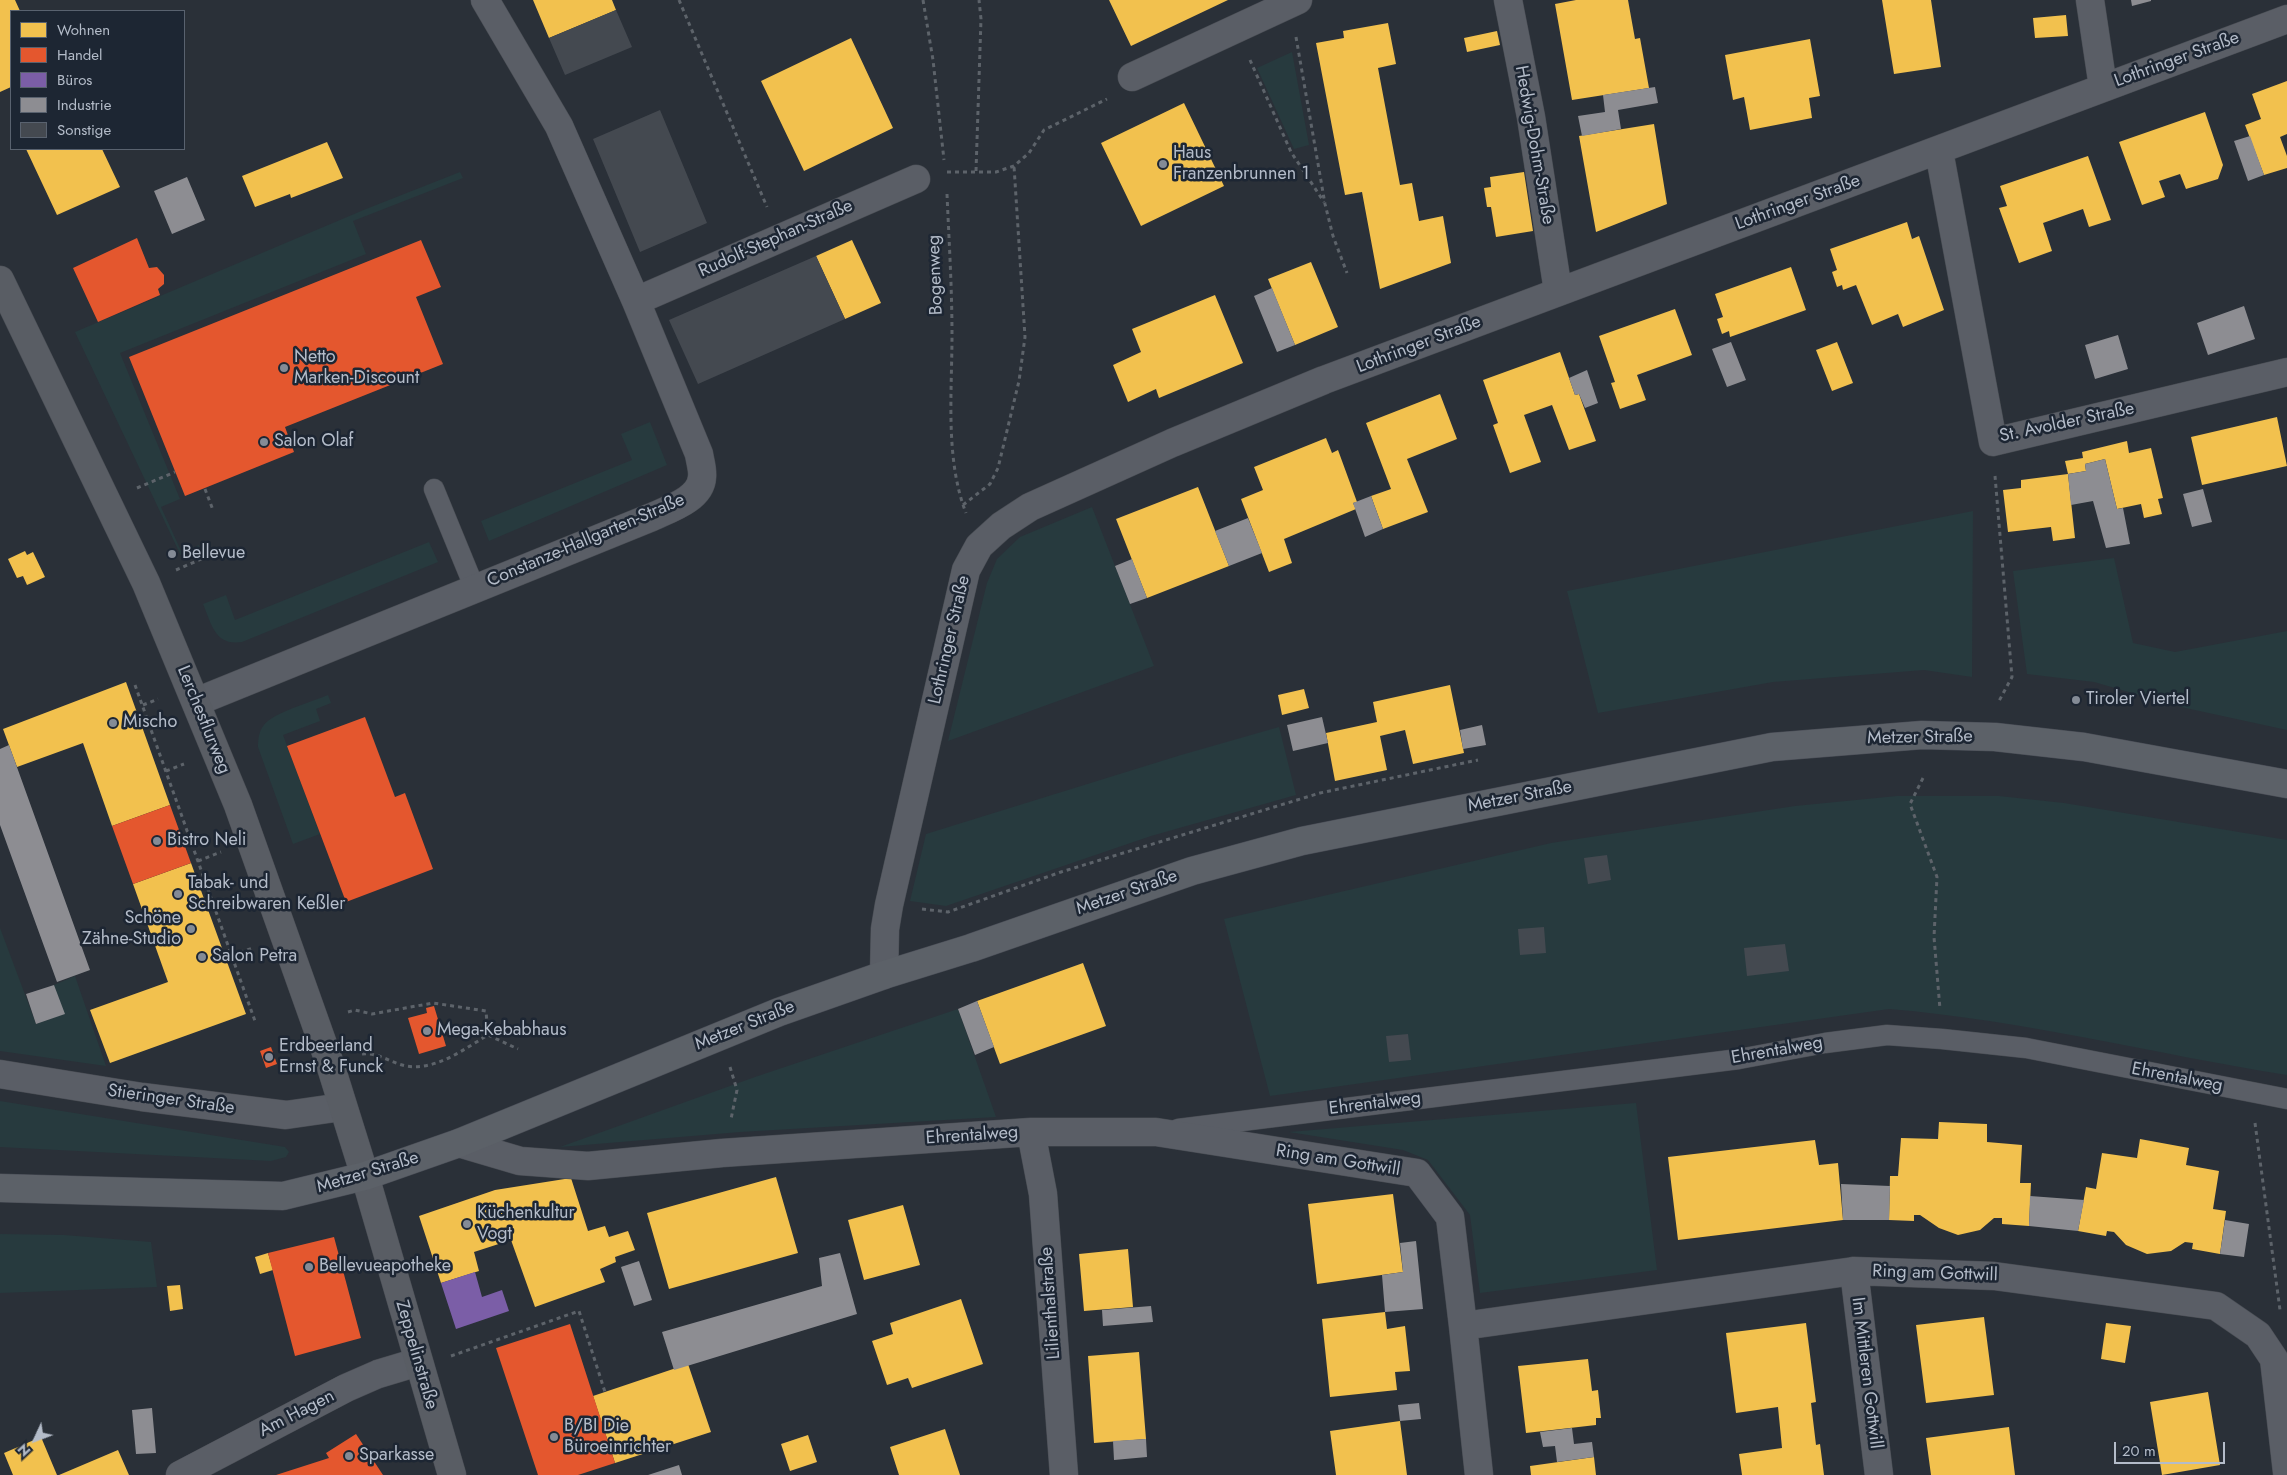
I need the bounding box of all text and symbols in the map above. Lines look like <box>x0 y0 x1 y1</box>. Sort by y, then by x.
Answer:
legend <box>10 10 185 150</box>
text: Wohnen <box>57 19 110 41</box>
street label: Lothringer Straße <box>2111 27 2243 93</box>
text: Handel <box>57 44 103 66</box>
street label: Hedwig-Dohm-Straße <box>1509 64 1559 226</box>
text: Büros <box>57 69 92 91</box>
text: Industrie <box>57 94 111 116</box>
text: Sonstige <box>57 119 111 141</box>
place label: Haus Franzenbrunnen 1 <box>1173 143 1310 186</box>
marker: Haus Franzenbrunnen 1 <box>1157 158 1169 170</box>
street label: Lothringer Straße <box>1732 170 1864 236</box>
street label: Rudolf-Stephan-Straße <box>696 195 856 283</box>
street label: Bogenweg <box>924 235 948 315</box>
street label: Lothringer Straße <box>1354 311 1484 379</box>
place label: Netto Marken-Discount <box>294 347 419 389</box>
marker: Netto Marken-Discount <box>278 362 290 374</box>
street label: St. Avolder Straße <box>1998 398 2136 448</box>
place label: Salon Olaf <box>274 431 354 453</box>
marker: Salon Olaf <box>258 436 270 448</box>
street label: Constanze-Hallgarten-Straße <box>484 490 688 592</box>
place label: Bellevue <box>182 543 245 565</box>
marker: Bellevue <box>166 548 178 560</box>
street label: Lothringer Straße <box>925 573 975 707</box>
street label: Lerchesflurweg <box>171 663 235 777</box>
place label: Tiroler Viertel <box>2086 689 2189 711</box>
marker: Tiroler Viertel <box>2070 694 2082 706</box>
place label: Mischo <box>123 712 177 734</box>
marker: Mischo <box>107 717 119 729</box>
street label: Metzer Straße <box>1867 726 1973 750</box>
street label: Metzer Straße <box>1466 776 1574 818</box>
place label: Bistro Neli <box>167 830 246 852</box>
marker: Bistro Neli <box>151 835 163 847</box>
street label: Metzer Straße <box>1074 866 1180 920</box>
place label: Tabak- und Schreibwaren Keßler <box>188 873 345 916</box>
marker: Tabak- und Schreibwaren Keßler <box>172 888 184 900</box>
place label: Schöne Zähne-Studio <box>82 908 181 951</box>
marker: Schöne Zähne-Studio <box>185 923 197 935</box>
place label: Salon Petra <box>212 946 297 968</box>
marker: Salon Petra <box>196 951 208 963</box>
street label: Metzer Straße <box>692 996 798 1056</box>
place label: Mega-Kebabhaus <box>437 1020 566 1042</box>
marker: Mega-Kebabhaus <box>421 1025 433 1037</box>
street label: Ehrentalweg <box>1730 1032 1824 1070</box>
place label: Erdbeerland Ernst & Funck <box>279 1036 383 1078</box>
marker: Erdbeerland Ernst & Funck <box>263 1051 275 1063</box>
street label: Ehrentalweg <box>2129 1059 2225 1097</box>
street label: Stieringer Straße <box>106 1080 236 1120</box>
street label: Ehrentalweg <box>1328 1088 1422 1120</box>
street label: Ehrentalweg <box>925 1122 1019 1150</box>
street label: Ring am Gottwill <box>1274 1141 1402 1181</box>
street label: Metzer Straße <box>314 1147 422 1199</box>
place label: Küchenkultur Vogt <box>477 1203 575 1246</box>
marker: Küchenkultur Vogt <box>461 1218 473 1230</box>
street label: Lilienthalstraße <box>1036 1246 1066 1360</box>
place label: Bellevueapotheke <box>319 1256 451 1278</box>
marker: Bellevueapotheke <box>303 1261 315 1273</box>
street label: Ring am Gottwill <box>1872 1261 1998 1287</box>
street label: Im Mittleren Gottwill <box>1846 1296 1886 1450</box>
street label: Zeppelinstraße <box>390 1298 442 1412</box>
street label: Am Hagen <box>256 1386 338 1442</box>
north arrow <box>10 1415 60 1465</box>
place label: B/BI Die Büroeinrichter <box>564 1416 671 1458</box>
marker: B/BI Die Büroeinrichter <box>548 1431 560 1443</box>
scale bar <box>2117 1432 2228 1464</box>
text: N <box>13 1439 35 1461</box>
text: 20 m <box>2122 1440 2156 1462</box>
place label: Sparkasse <box>359 1445 434 1467</box>
marker: Sparkasse <box>343 1450 355 1462</box>

